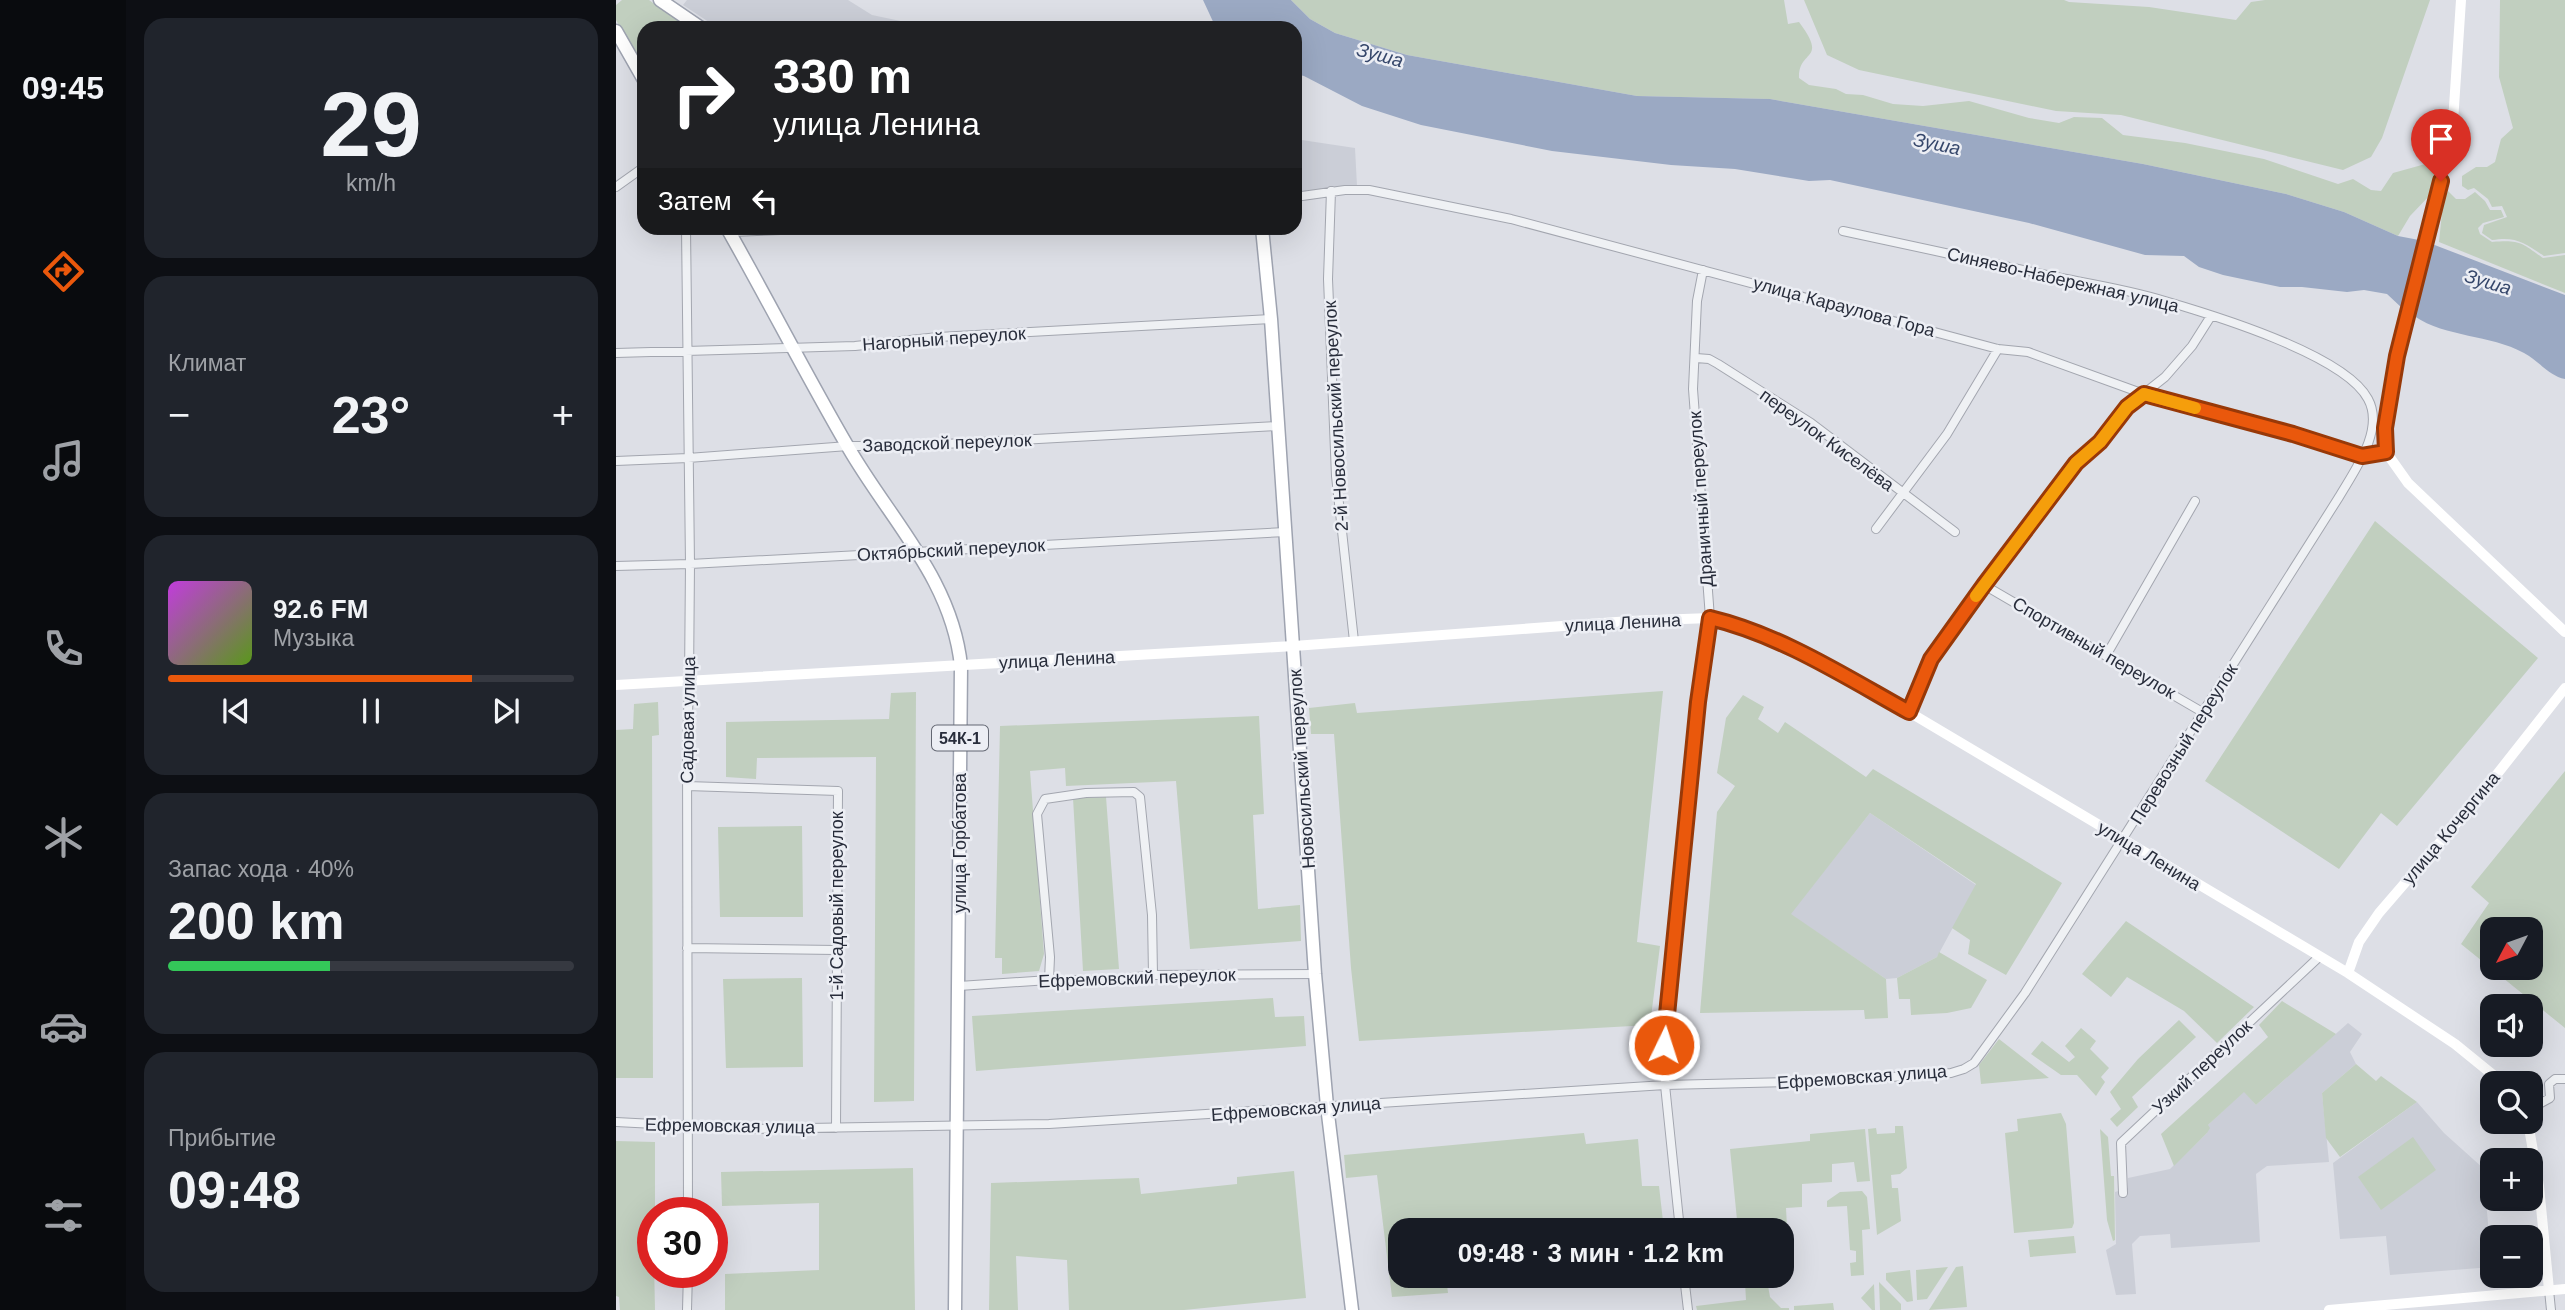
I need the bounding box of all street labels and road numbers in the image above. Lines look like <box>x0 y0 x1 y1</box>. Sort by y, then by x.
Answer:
street label: Синяево-Набережная улица <box>1945 244 2182 317</box>
street label: улица Караулова Гора <box>1751 273 1938 341</box>
street label: 2-й Новосильский переулок <box>1320 300 1352 532</box>
street label: Нагорный переулок <box>862 323 1027 355</box>
street label: переулок Киселёва <box>1756 385 1899 496</box>
street label: Драничный переулок <box>1685 410 1717 588</box>
street label: Заводской переулок <box>862 430 1032 456</box>
street label: Октябрьский переулок <box>856 535 1046 565</box>
street label: Спортивный переулок <box>2009 593 2179 703</box>
street label: улица Ленина <box>1564 610 1683 636</box>
street label: улица Ленина <box>998 647 1117 673</box>
street label: Садовая улица <box>677 655 699 784</box>
street label: Перевозный переулок <box>2126 660 2242 828</box>
street label: Новосильский переулок <box>1285 668 1319 869</box>
road number: 54К-1 <box>932 726 988 750</box>
street label: улица Кочергина <box>2398 767 2504 888</box>
street label: улица Горбатова <box>950 772 970 913</box>
street label: 1-й Садовый переулок <box>827 811 847 1001</box>
street label: улица Ленина <box>2094 817 2205 895</box>
street label: Ефремовский переулок <box>1038 965 1236 991</box>
street label: Узкий переулок <box>2148 1016 2256 1118</box>
street label: Ефремовская улица <box>1776 1061 1949 1093</box>
street label: Ефремовская улица <box>1210 1093 1383 1125</box>
street label: Ефремовская улица <box>645 1115 816 1137</box>

